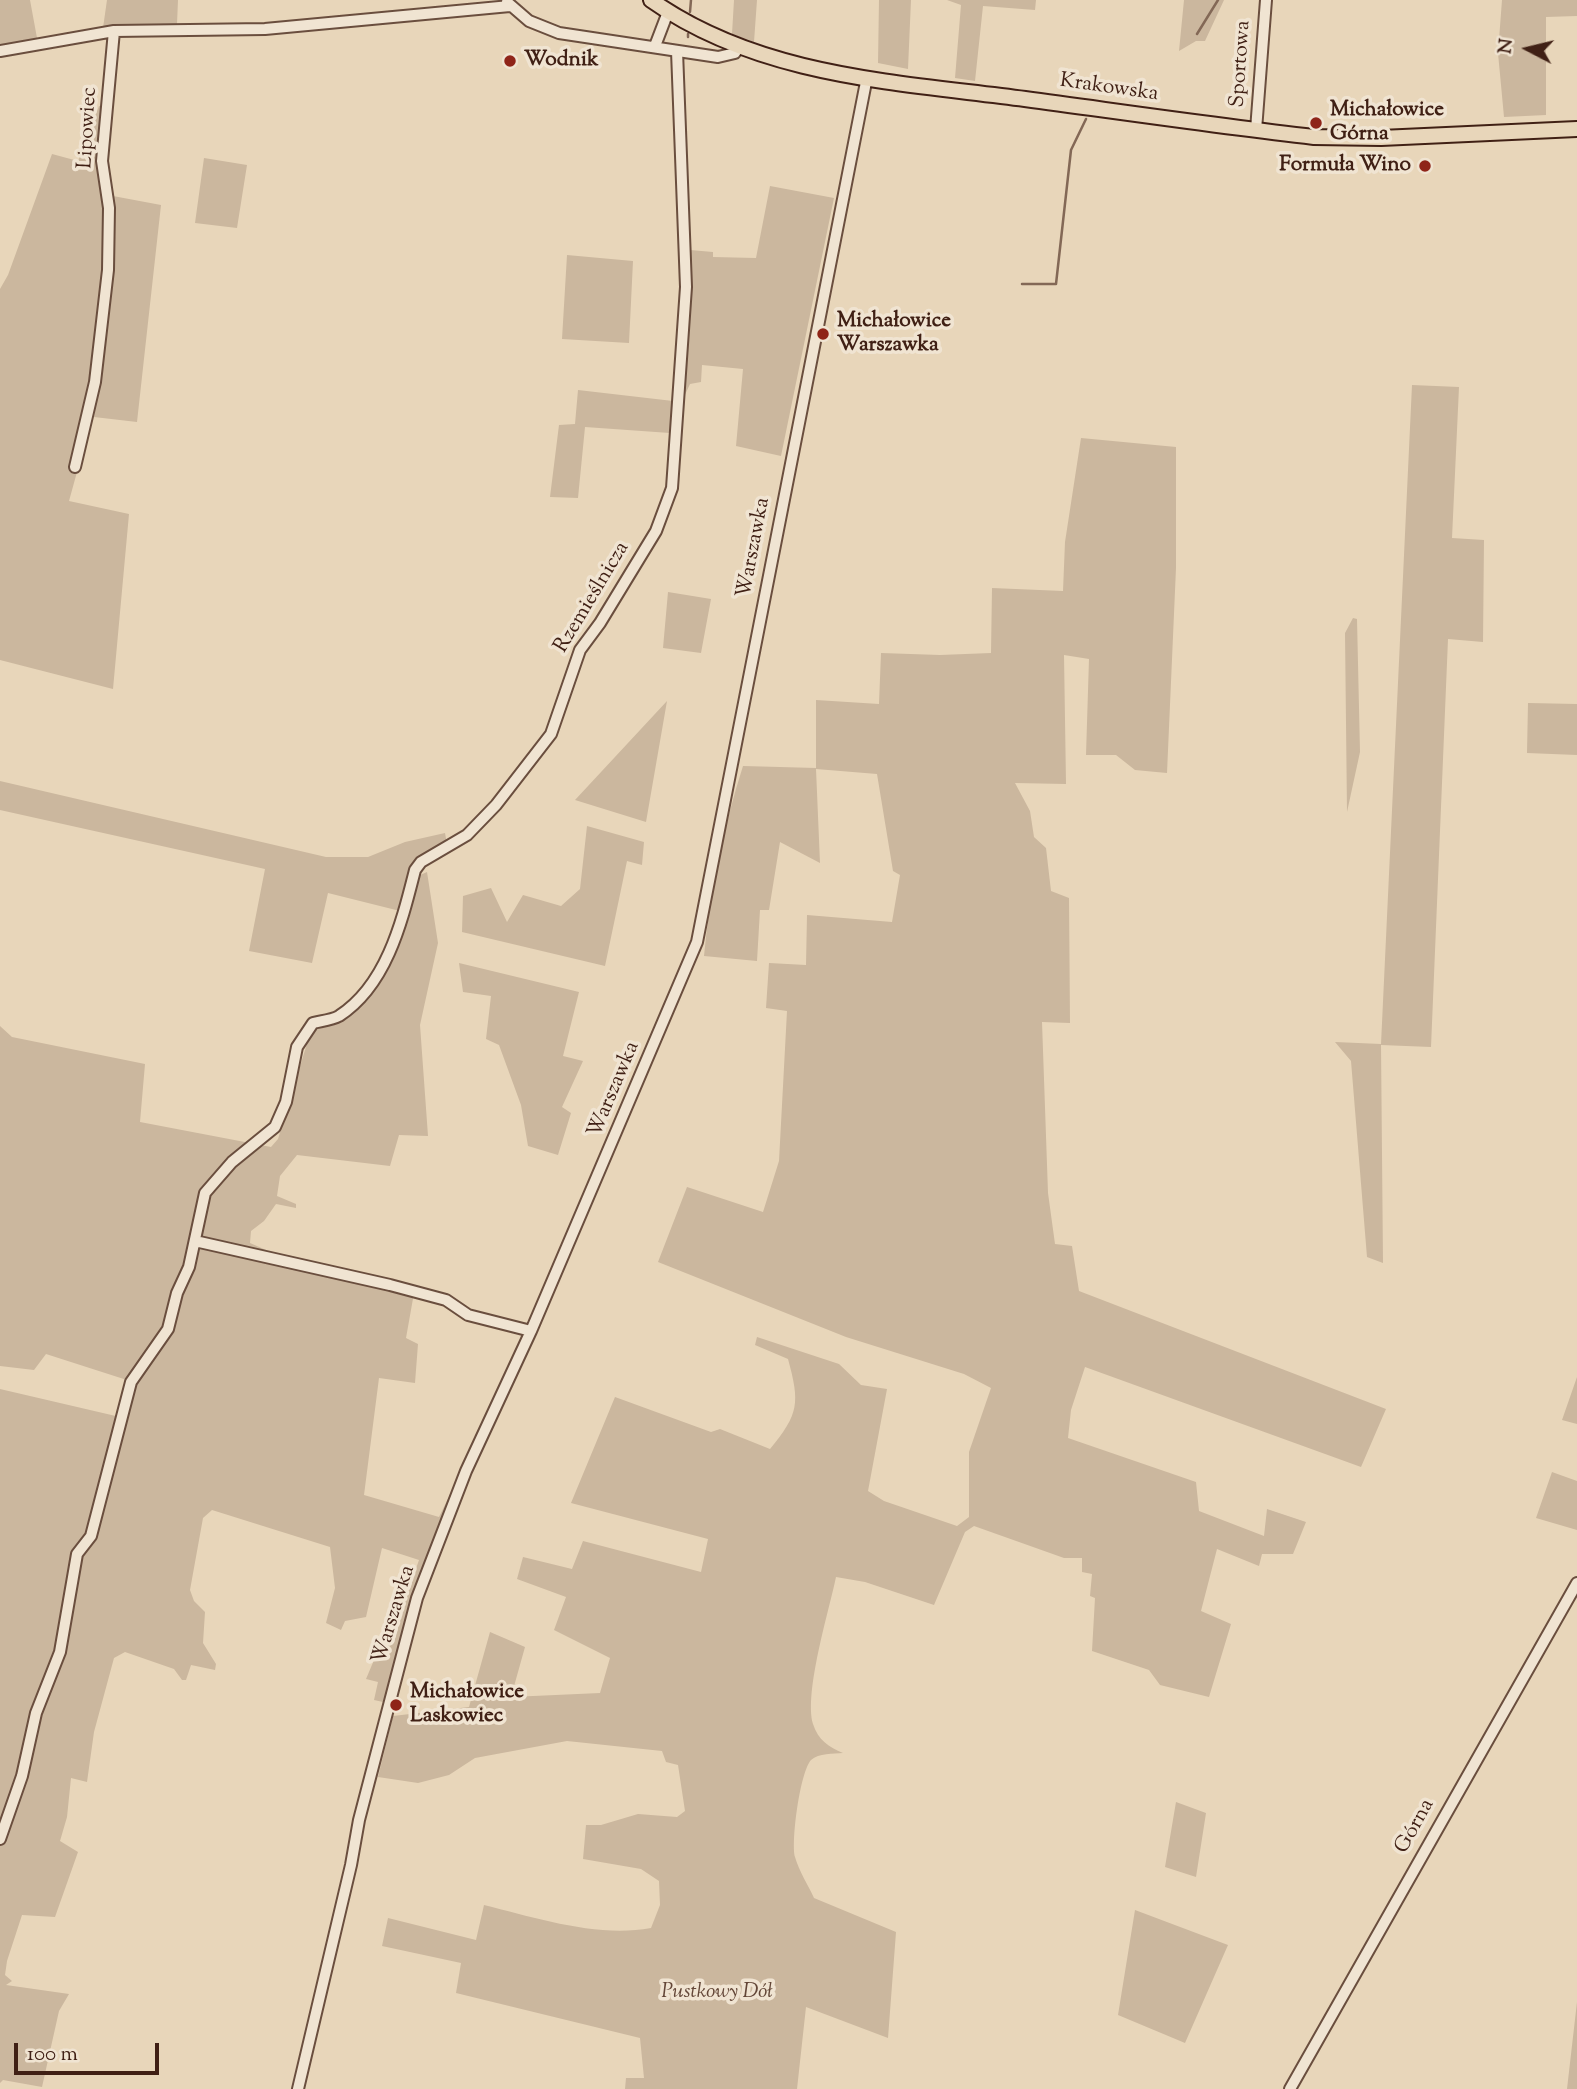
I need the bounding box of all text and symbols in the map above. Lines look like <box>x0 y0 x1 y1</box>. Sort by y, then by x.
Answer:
north arrow <box>1493 14 1563 84</box>
street label: Sportowa <box>1226 20 1258 108</box>
text: N <box>1492 37 1521 56</box>
place label: Wodnik <box>524 48 598 74</box>
marker: Wodnik <box>502 53 518 69</box>
street label: Krakowska <box>1058 70 1160 108</box>
street label: Lipowiec <box>74 86 104 170</box>
place label: Michałowice Górna <box>1330 98 1444 148</box>
marker: Michałowice Górna <box>1308 115 1324 131</box>
place label: Formuła Wino <box>1279 153 1411 179</box>
marker: Formuła Wino <box>1417 158 1433 174</box>
place label: Michałowice Warszawka <box>837 309 951 359</box>
marker: Michałowice Warszawka <box>815 326 831 342</box>
street label: Warszawka <box>733 496 777 600</box>
street label: Rzemieślnicza <box>550 538 636 658</box>
street label: Warszawka <box>584 1038 646 1142</box>
street label: Warszawka <box>368 1563 422 1667</box>
place label: Michałowice Laskowiec <box>410 1680 524 1730</box>
marker: Michałowice Laskowiec <box>388 1697 404 1713</box>
street label: Górna <box>1391 1795 1441 1859</box>
park label: Pustkowy Dół <box>661 1980 773 2006</box>
scale bar <box>18 2030 163 2074</box>
text: 100 m <box>27 2040 78 2070</box>

